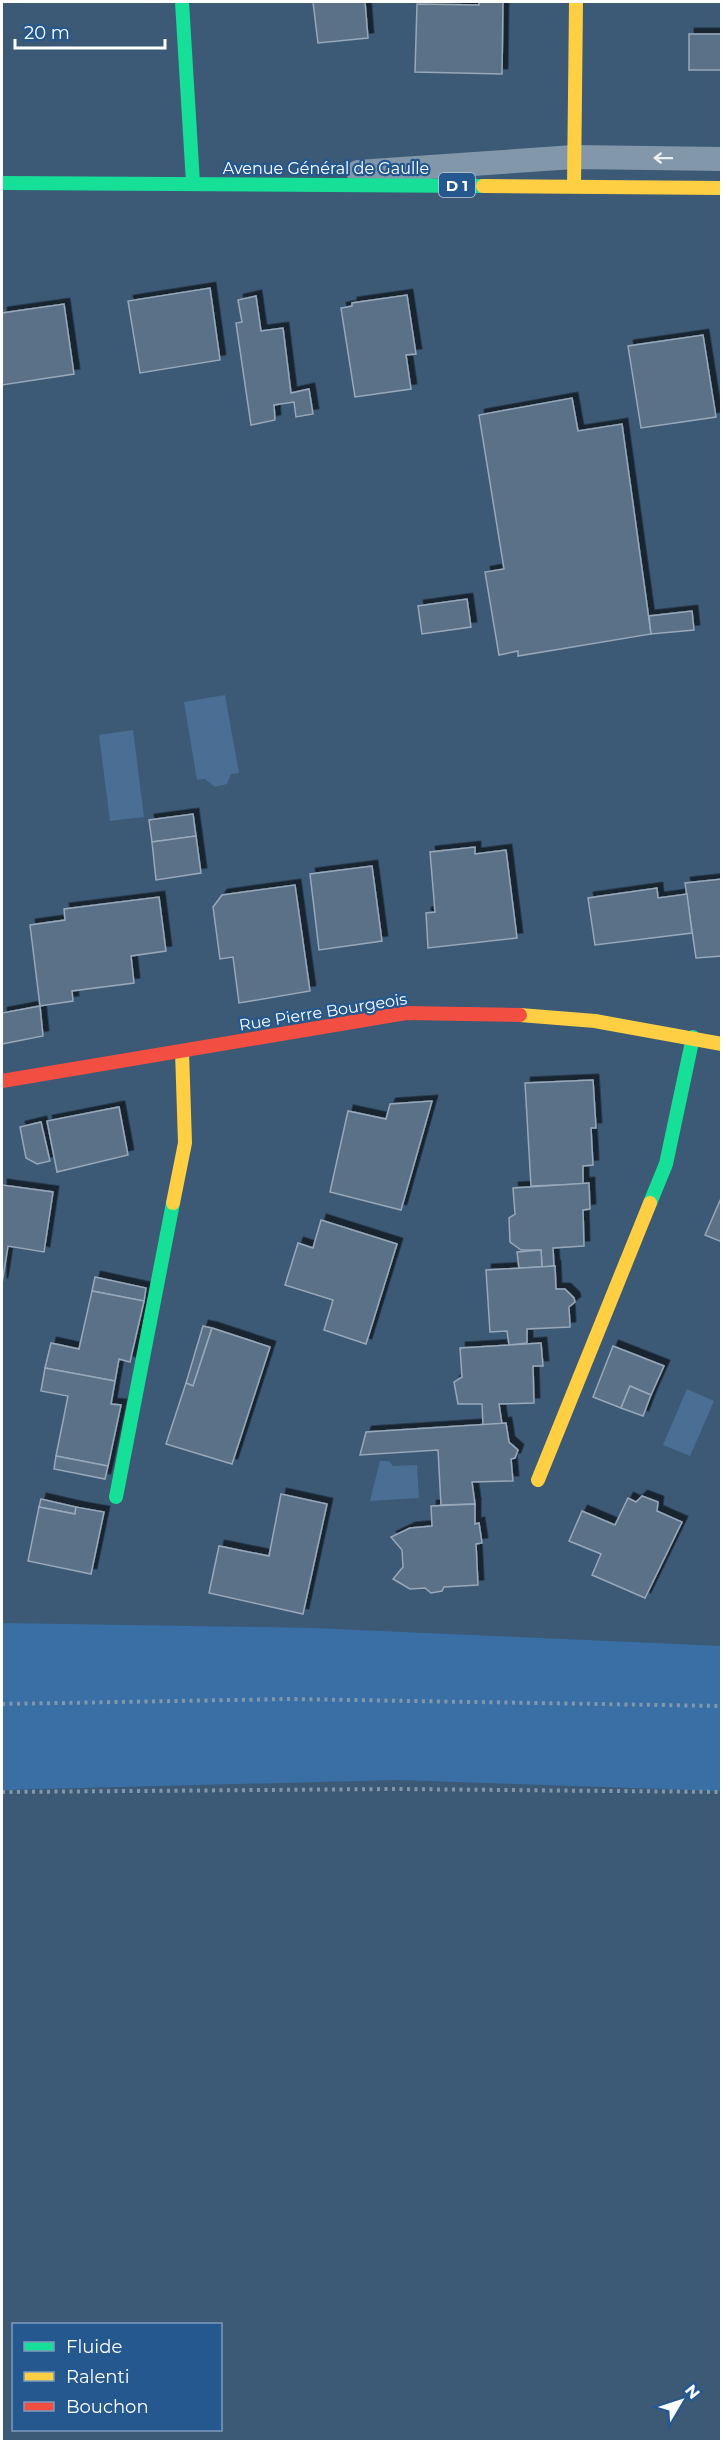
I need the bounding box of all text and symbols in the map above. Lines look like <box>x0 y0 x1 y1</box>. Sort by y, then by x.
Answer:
scale bar <box>15 12 165 50</box>
text: 20 m <box>24 22 70 44</box>
one-way arrow <box>654 152 674 164</box>
street label: Avenue Général de Gaulle <box>223 159 429 178</box>
road number: D 1 <box>439 173 475 197</box>
street label: Rue Pierre Bourgeois <box>238 989 409 1035</box>
legend <box>12 2323 222 2431</box>
text: Fluide <box>66 2336 122 2358</box>
text: Ralenti <box>66 2366 130 2388</box>
north arrow <box>651 2371 711 2431</box>
text: N <box>681 2381 704 2403</box>
text: Bouchon <box>66 2396 149 2418</box>

